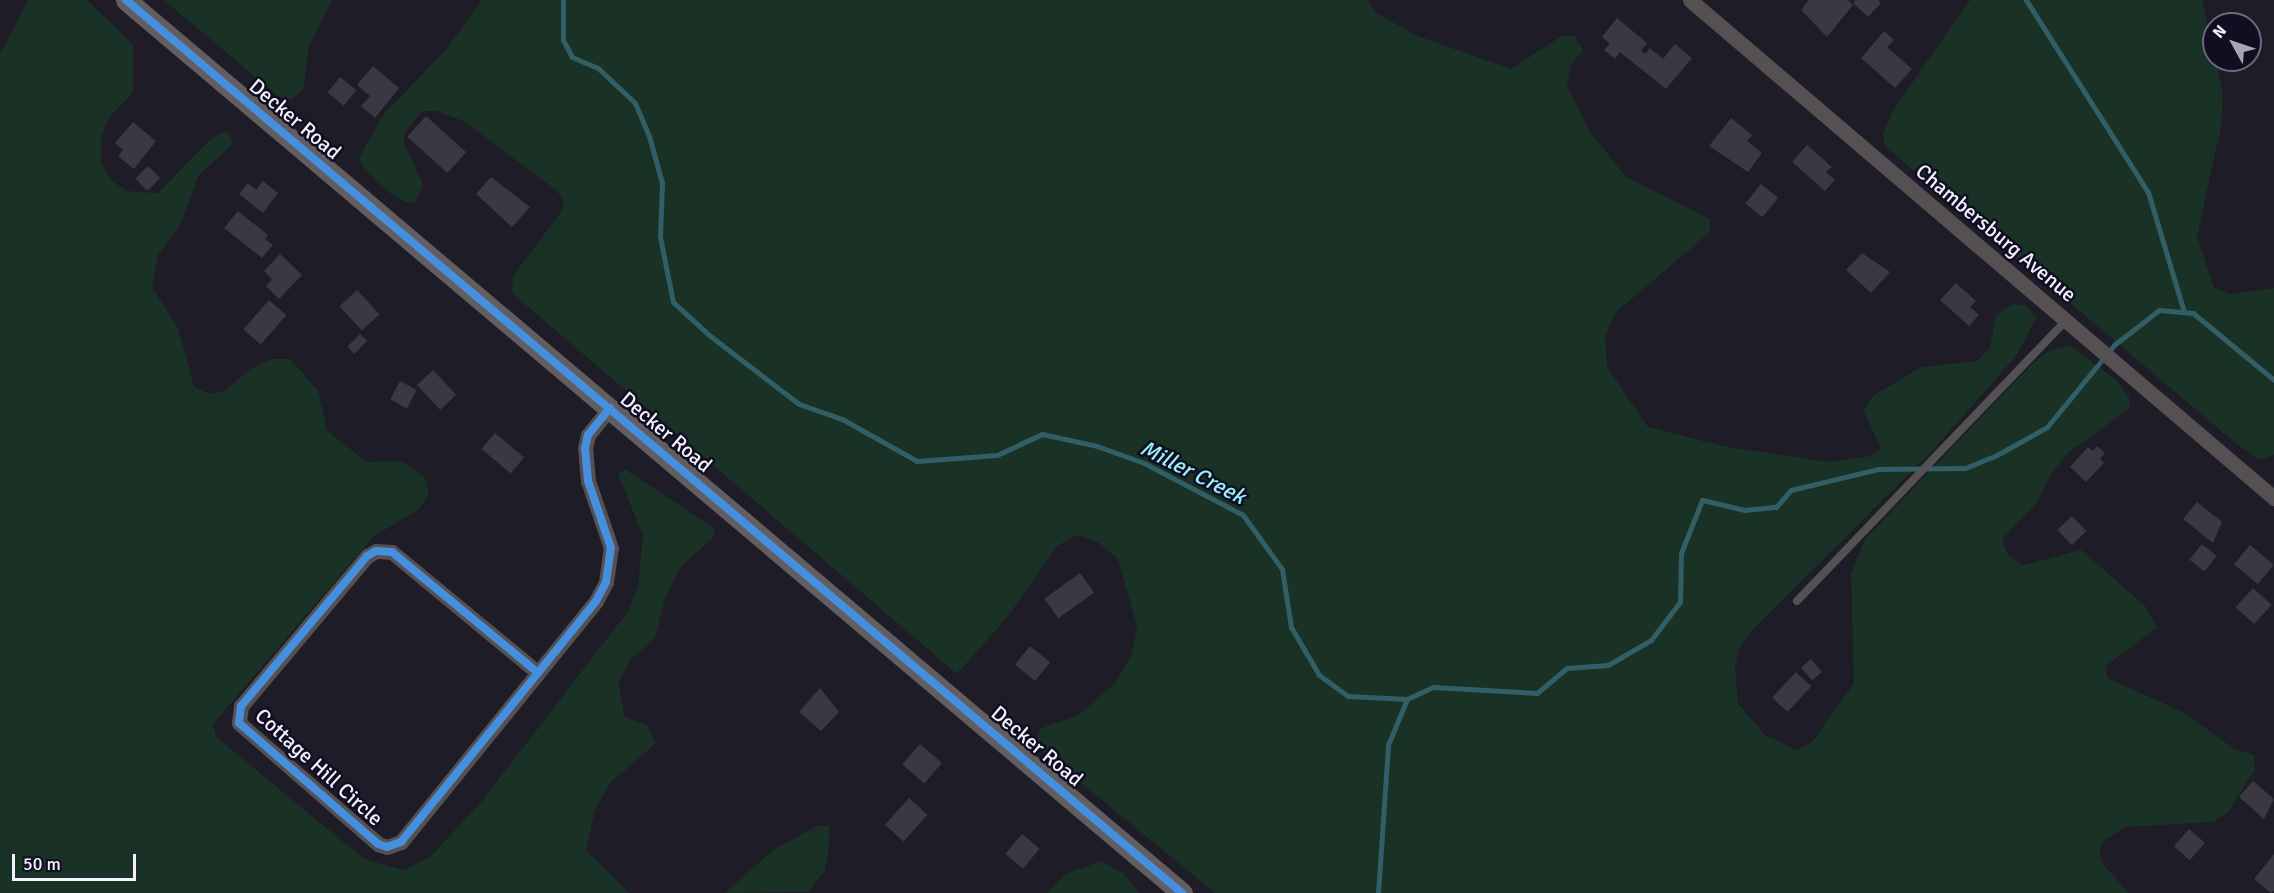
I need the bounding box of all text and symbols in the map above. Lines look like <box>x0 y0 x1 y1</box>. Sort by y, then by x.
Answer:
north arrow <box>2202 12 2262 72</box>
text: N <box>2208 21 2231 42</box>
street label: Decker Road <box>244 73 346 165</box>
street label: Chambersburg Avenue <box>1911 159 2081 307</box>
street label: Decker Road <box>615 386 717 478</box>
water label: Miller Creek <box>1136 434 1250 510</box>
street label: Decker Road <box>986 700 1088 792</box>
street label: Cottage Hill Circle <box>250 703 388 831</box>
scale bar <box>15 842 140 880</box>
text: 50 m <box>23 853 61 875</box>

